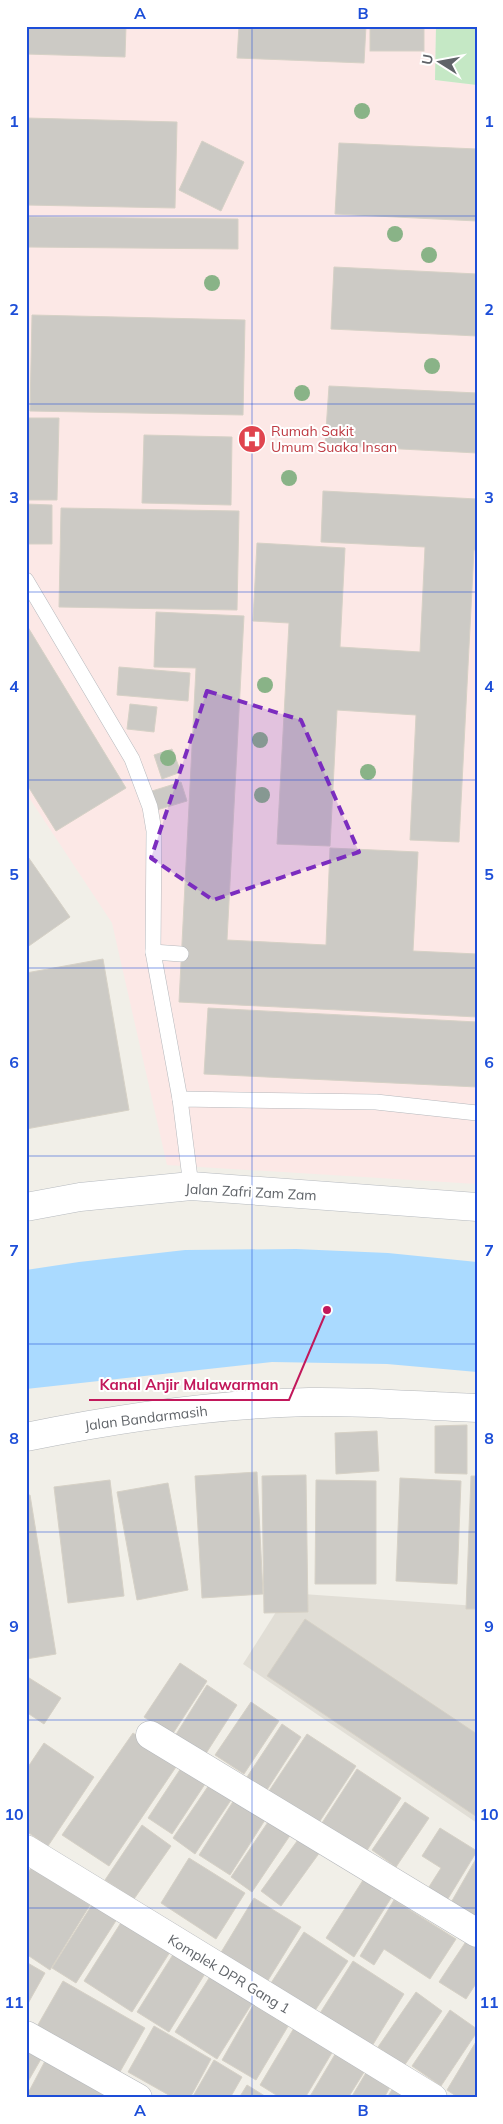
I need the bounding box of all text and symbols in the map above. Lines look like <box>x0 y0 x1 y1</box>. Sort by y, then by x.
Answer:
text: A <box>134 3 146 23</box>
text: B <box>357 3 369 23</box>
north arrow <box>416 38 466 88</box>
text: U <box>417 53 437 66</box>
text: 1 <box>9 111 19 131</box>
text: 1 <box>484 111 494 131</box>
text: 2 <box>9 299 19 319</box>
text: 2 <box>484 299 494 319</box>
place label: Rumah Sakit Umum Suaka Insan <box>271 422 397 456</box>
hospital icon: Rumah Sakit Umum Suaka Insan <box>237 424 267 454</box>
text: 3 <box>9 487 19 507</box>
text: 3 <box>484 487 494 507</box>
text: 4 <box>9 676 19 696</box>
text: 4 <box>484 676 494 696</box>
text: 5 <box>9 864 19 884</box>
text: 5 <box>484 864 494 884</box>
text: 6 <box>9 1052 19 1072</box>
text: 6 <box>484 1052 494 1072</box>
street label: Jalan Zafri Zam Zam <box>185 1180 317 1204</box>
text: 7 <box>9 1240 19 1260</box>
text: 7 <box>484 1240 494 1260</box>
callout: Kanal Anjir Mulawarman <box>89 1370 289 1400</box>
text: Kanal Anjir Mulawarman <box>99 1375 279 1394</box>
street label: Jalan Bandarmasih <box>83 1402 209 1434</box>
text: 8 <box>9 1428 19 1448</box>
text: 8 <box>484 1428 494 1448</box>
text: 9 <box>9 1616 19 1636</box>
text: 9 <box>484 1616 494 1636</box>
text: 10 <box>4 1804 24 1824</box>
text: 10 <box>479 1804 499 1824</box>
street label: Komplek DPR Gang 1 <box>165 1930 293 2018</box>
text: 11 <box>4 1992 24 2012</box>
text: 11 <box>479 1992 499 2012</box>
text: A <box>134 2100 146 2120</box>
text: B <box>357 2100 369 2120</box>

